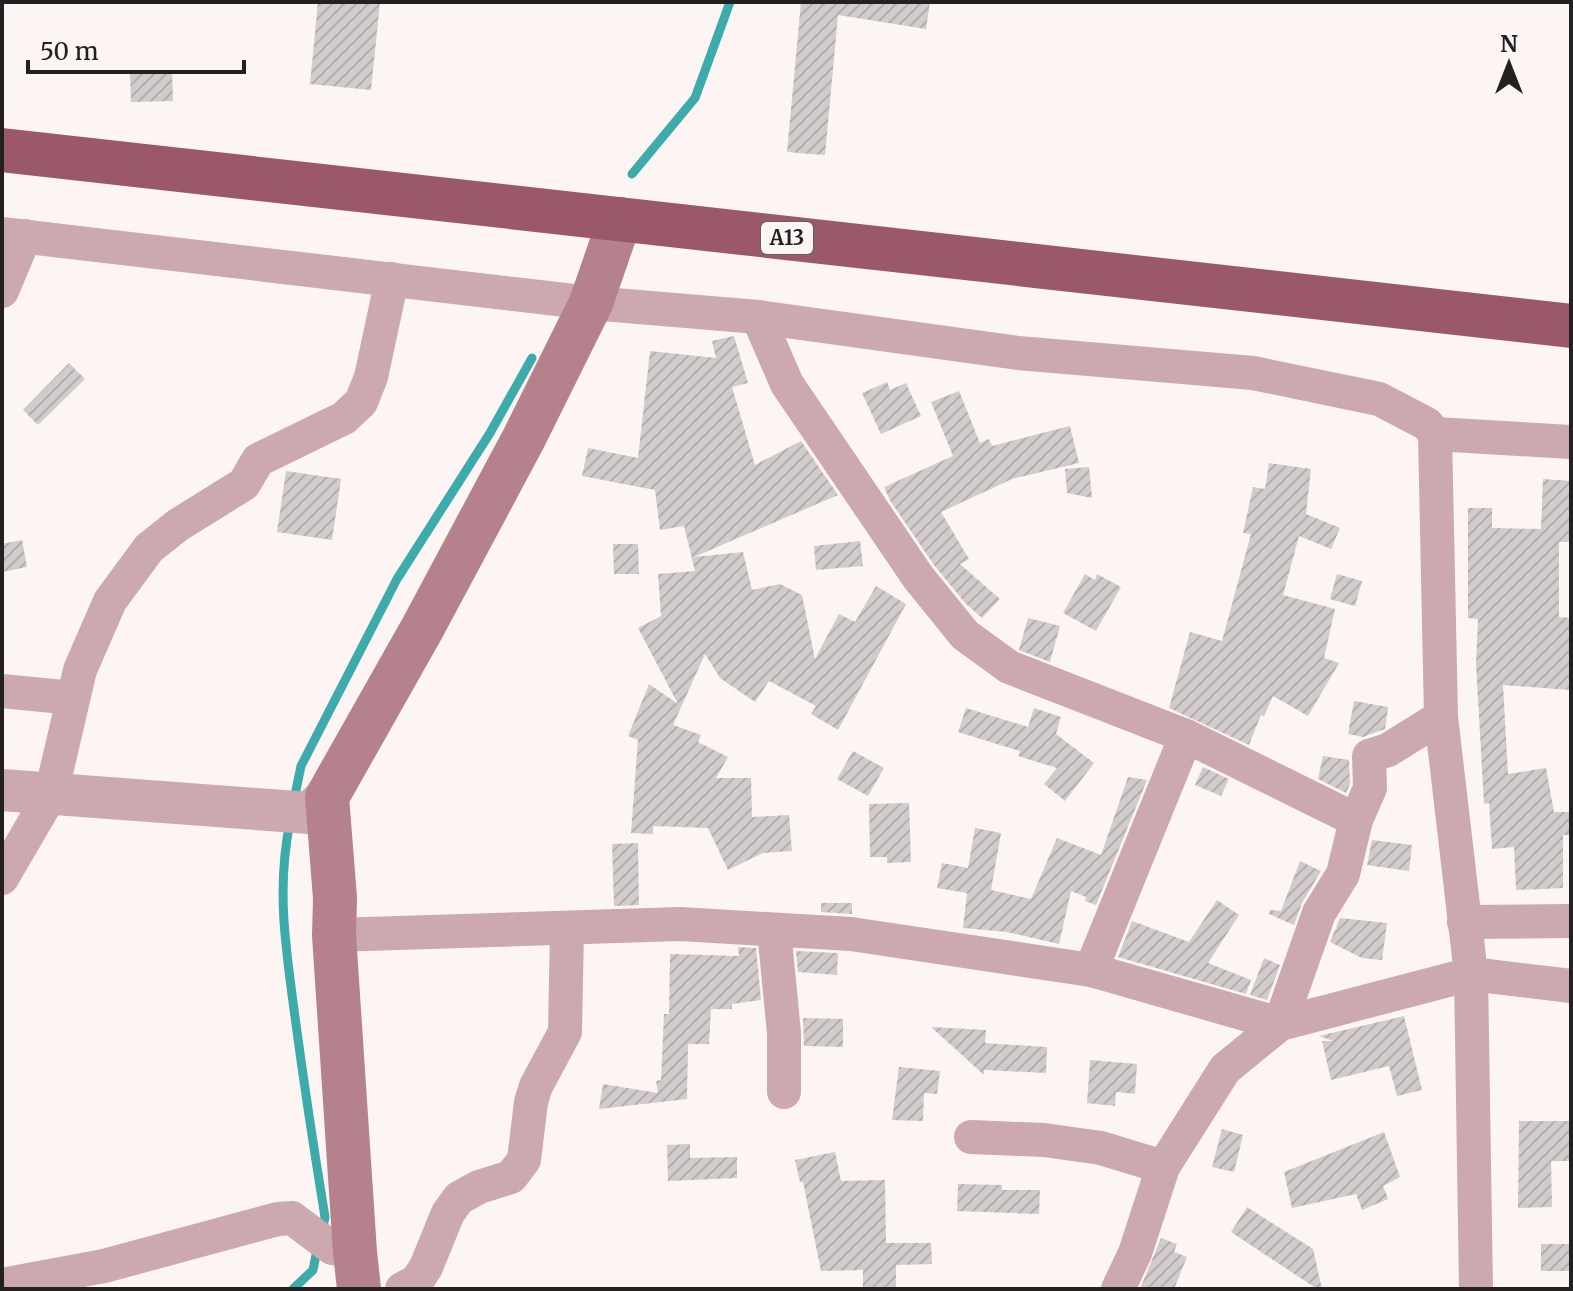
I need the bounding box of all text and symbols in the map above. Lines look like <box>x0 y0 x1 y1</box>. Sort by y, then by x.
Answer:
scale bar <box>28 24 244 74</box>
north arrow <box>1469 24 1549 104</box>
text: N <box>1500 30 1518 58</box>
text: 50 m <box>40 36 99 67</box>
road number: A13 <box>761 222 813 254</box>

